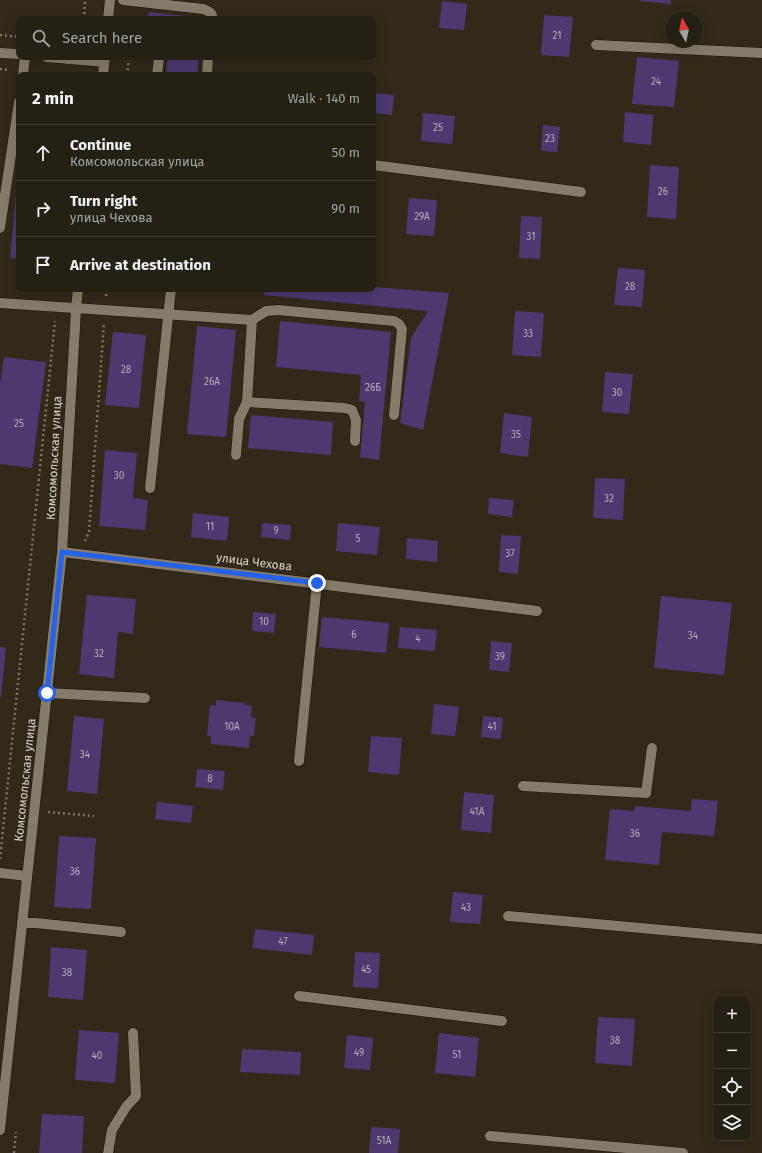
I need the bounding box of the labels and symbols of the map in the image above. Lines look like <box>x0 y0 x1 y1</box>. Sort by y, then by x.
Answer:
north arrow <box>666 12 702 48</box>
house number: 21 <box>552 30 562 42</box>
house number: 24 <box>651 76 662 88</box>
house number: 25 <box>433 122 443 134</box>
house number: 23 <box>545 133 555 145</box>
house number: 26 <box>658 186 668 198</box>
house number: 29А <box>414 211 430 223</box>
house number: 31 <box>526 231 536 243</box>
house number: 28 <box>625 281 636 293</box>
house number: 33 <box>523 328 533 340</box>
house number: 28 <box>121 364 132 376</box>
house number: 26А <box>204 376 220 388</box>
house number: 26Б <box>365 382 381 394</box>
house number: 30 <box>612 387 623 399</box>
street label: Комсомольская улица <box>44 396 64 520</box>
house number: 25 <box>14 418 24 430</box>
house number: 35 <box>511 429 521 441</box>
house number: 30 <box>114 470 125 482</box>
house number: 32 <box>604 493 614 505</box>
house number: 11 <box>206 521 214 533</box>
house number: 9 <box>273 525 279 537</box>
house number: 5 <box>355 533 361 545</box>
house number: 37 <box>505 548 515 560</box>
street label: улица Чехова <box>215 550 293 574</box>
route end <box>308 574 326 592</box>
house number: 10 <box>259 616 269 628</box>
house number: 6 <box>351 629 357 641</box>
house number: 34 <box>688 630 699 642</box>
house number: 4 <box>415 633 421 645</box>
house number: 32 <box>94 648 104 660</box>
house number: 39 <box>495 651 505 663</box>
route start <box>38 684 56 702</box>
street label: Комсомольская улица <box>12 718 38 842</box>
house number: 10А <box>224 721 240 733</box>
house number: 41 <box>487 721 497 733</box>
house number: 34 <box>80 749 91 761</box>
house number: 8 <box>207 773 213 785</box>
house number: 41А <box>470 806 485 818</box>
house number: 36 <box>630 828 640 840</box>
house number: 36 <box>70 866 80 878</box>
house number: 43 <box>461 902 471 914</box>
house number: 47 <box>278 936 288 948</box>
house number: 45 <box>361 964 371 976</box>
house number: 38 <box>62 967 73 979</box>
house number: 38 <box>610 1035 621 1047</box>
house number: 49 <box>354 1047 364 1059</box>
house number: 51 <box>453 1049 461 1061</box>
house number: 40 <box>92 1050 103 1062</box>
house number: 51А <box>377 1135 392 1147</box>

